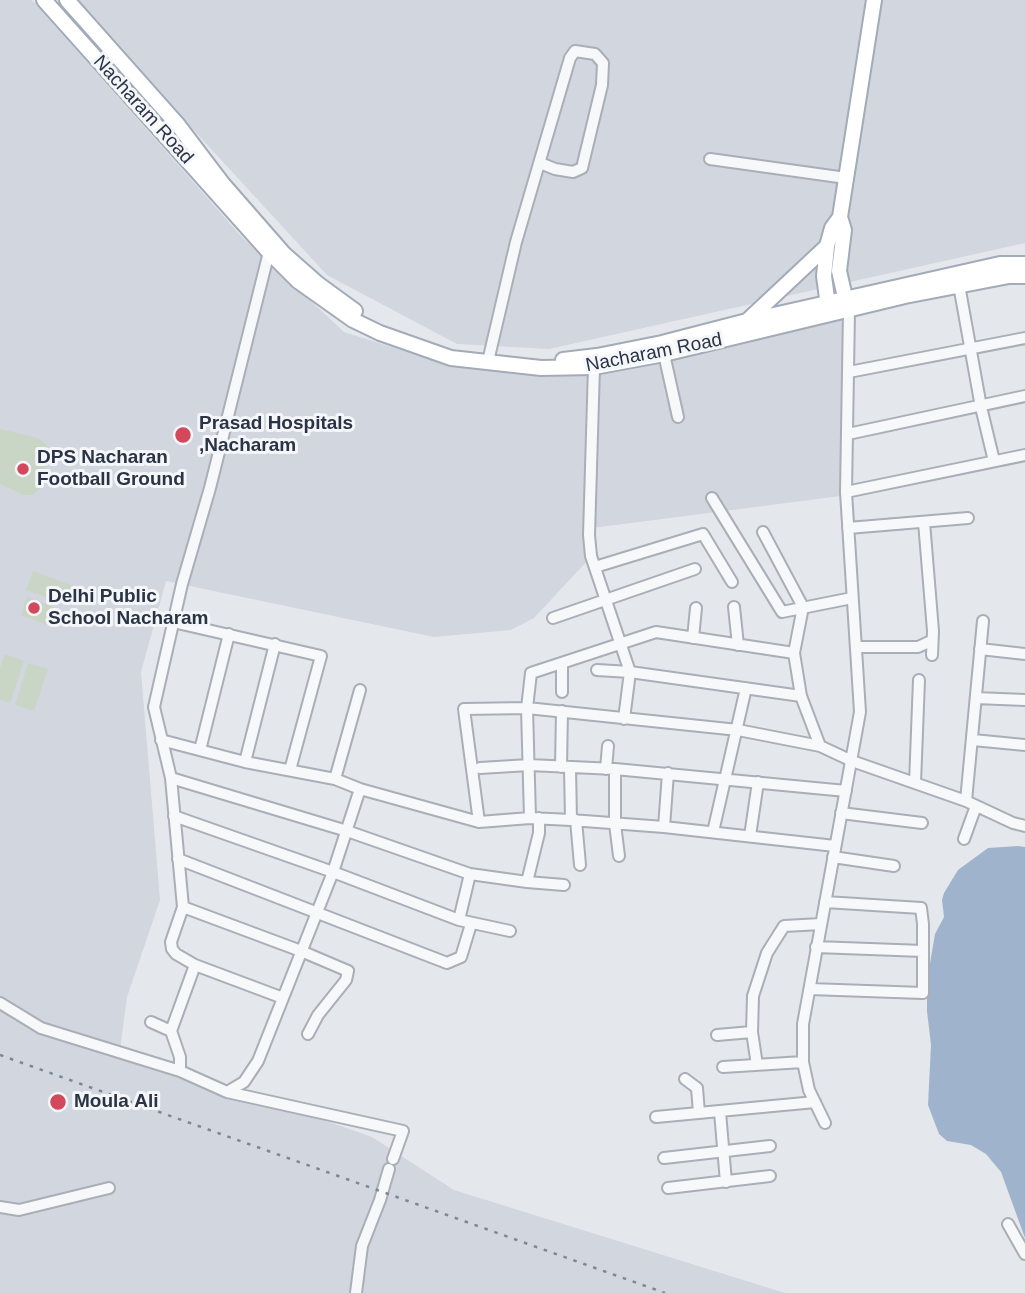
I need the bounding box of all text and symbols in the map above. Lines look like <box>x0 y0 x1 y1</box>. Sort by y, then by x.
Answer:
street label: Nacharam Road <box>88 51 198 169</box>
street label: Nacharam Road <box>584 329 724 377</box>
place label: Prasad Hospitals ,Nacharam <box>199 413 353 457</box>
marker: Prasad Hospitals ,Nacharam <box>173 425 193 445</box>
place label: DPS Nacharan Football Ground <box>37 447 185 491</box>
marker: DPS Nacharan Football Ground <box>15 461 31 477</box>
place label: Delhi Public School Nacharam <box>48 586 208 630</box>
marker: Delhi Public School Nacharam <box>26 600 42 616</box>
place label: Moula Ali <box>74 1091 158 1113</box>
marker: Moula Ali <box>48 1092 68 1112</box>

